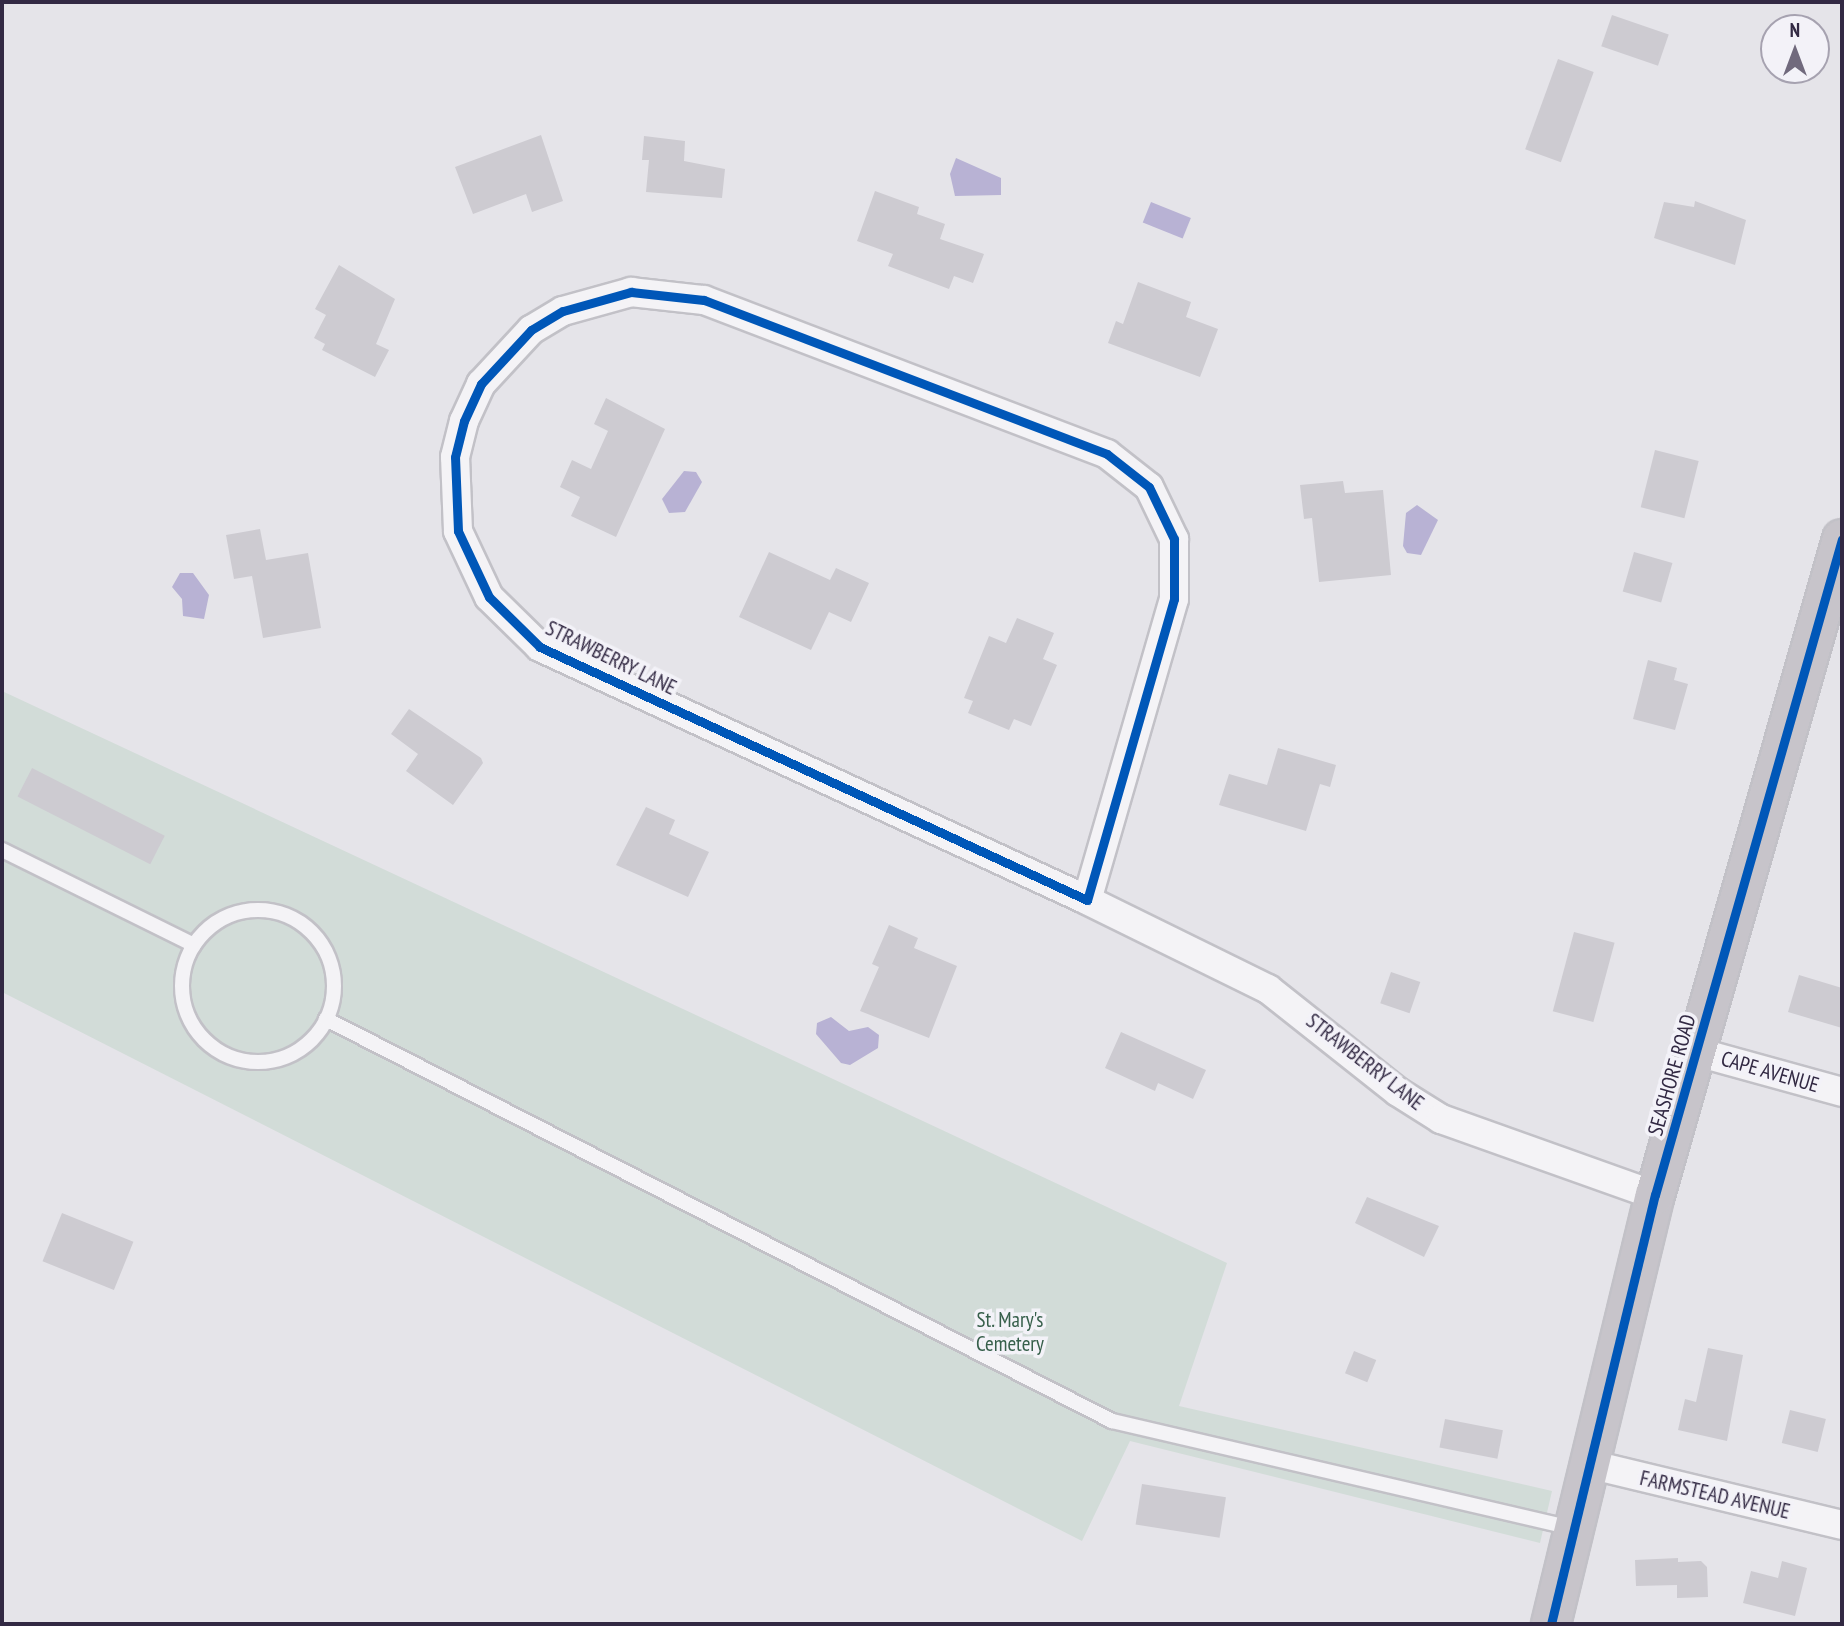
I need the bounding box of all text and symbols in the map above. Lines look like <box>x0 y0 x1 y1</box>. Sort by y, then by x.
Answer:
north arrow <box>1760 14 1830 84</box>
text: N <box>1790 18 1800 42</box>
street label: STRAWBERRY LANE <box>541 615 681 701</box>
street label: STRAWBERRY LANE <box>1301 1008 1429 1116</box>
street label: SEASHORE ROAD <box>1643 1012 1701 1138</box>
street label: CAPE AVENUE <box>1718 1046 1822 1098</box>
park label: St. Mary's Cemetery <box>976 1307 1044 1357</box>
street label: FARMSTEAD AVENUE <box>1637 1465 1793 1525</box>

